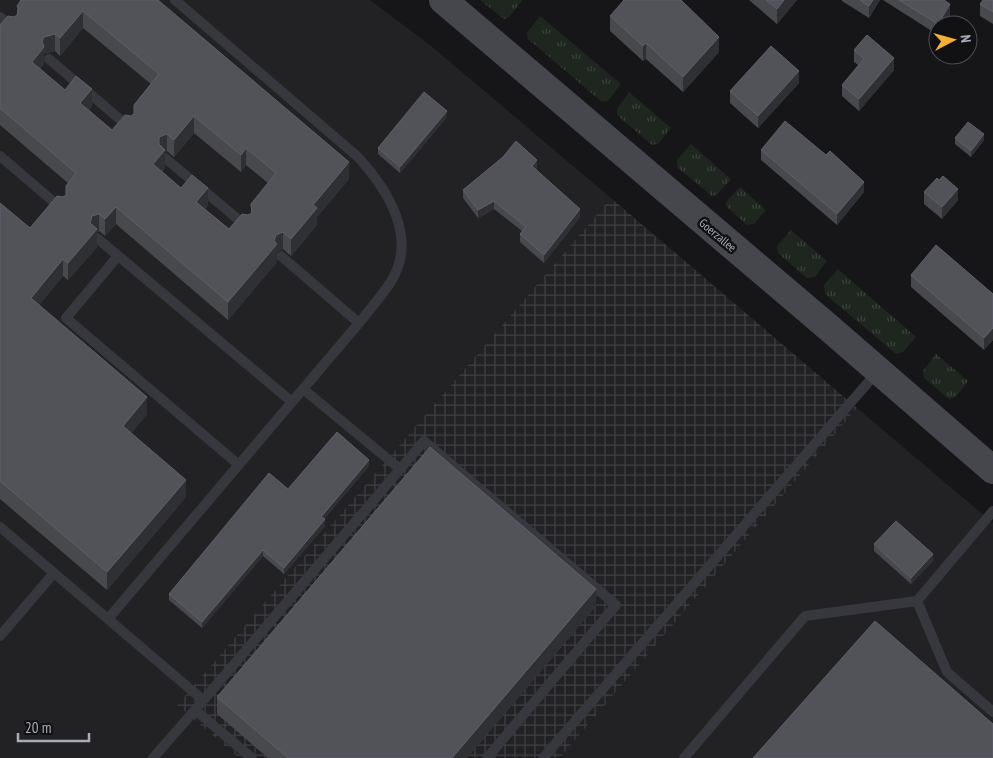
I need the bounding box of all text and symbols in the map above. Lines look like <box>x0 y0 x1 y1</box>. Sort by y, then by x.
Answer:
north arrow <box>928 15 978 65</box>
text: N <box>957 34 975 43</box>
street label: Goerzallee <box>696 215 740 255</box>
scale bar <box>18 710 89 742</box>
text: 20 m <box>25 718 51 737</box>

